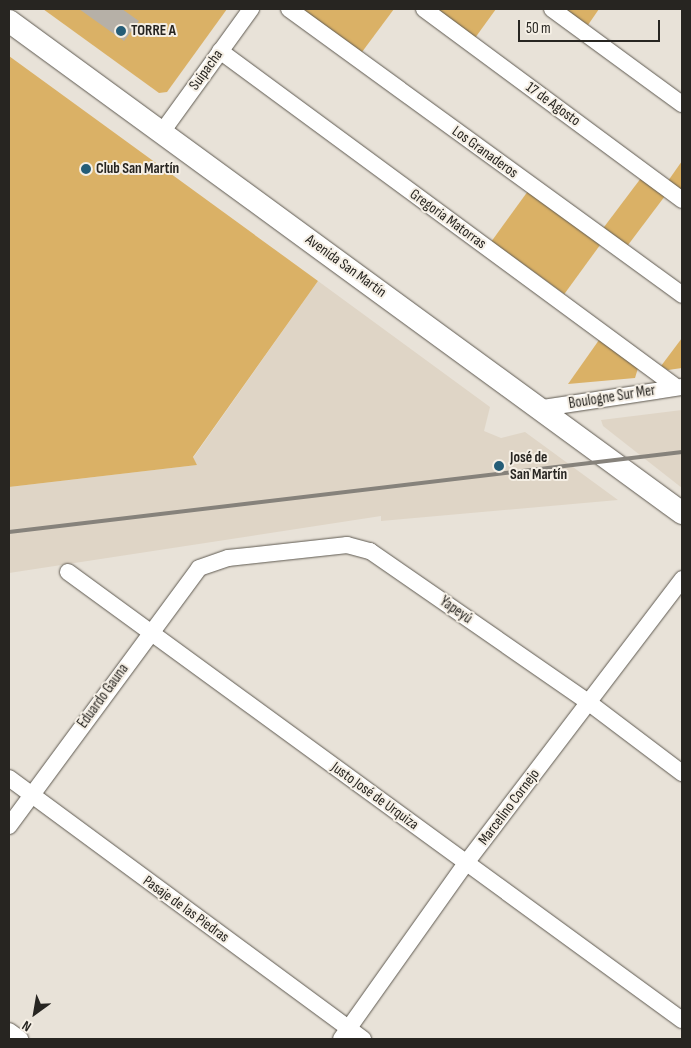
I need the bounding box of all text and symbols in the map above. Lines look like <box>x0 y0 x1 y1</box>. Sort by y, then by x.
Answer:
scale bar <box>521 10 664 42</box>
text: 50 m <box>526 19 551 38</box>
place label: TORRE A <box>131 22 176 40</box>
marker: TORRE A <box>115 25 127 37</box>
street label: Suipacha <box>185 46 227 94</box>
street label: 17 de Agosto <box>522 78 584 130</box>
street label: Los Granaderos <box>449 122 521 182</box>
place label: Club San Martín <box>96 160 179 178</box>
marker: Club San Martín <box>80 163 92 175</box>
street label: Gregoria Matorras <box>406 185 490 253</box>
street label: Avenida San Martín <box>302 231 390 301</box>
street label: Boulogne Sur Mer <box>567 381 657 413</box>
place label: José de San Martín <box>510 448 567 483</box>
marker: José de San Martín <box>492 459 506 473</box>
street label: Yapeyú <box>436 592 476 628</box>
street label: Eduardo Gauna <box>74 660 132 732</box>
street label: Justo José de Urquiza <box>328 758 422 834</box>
street label: Marcelino Cornejo <box>475 765 543 849</box>
street label: Pasaje de las Piedras <box>140 872 232 946</box>
north arrow <box>10 988 60 1038</box>
text: N <box>19 1017 34 1035</box>

